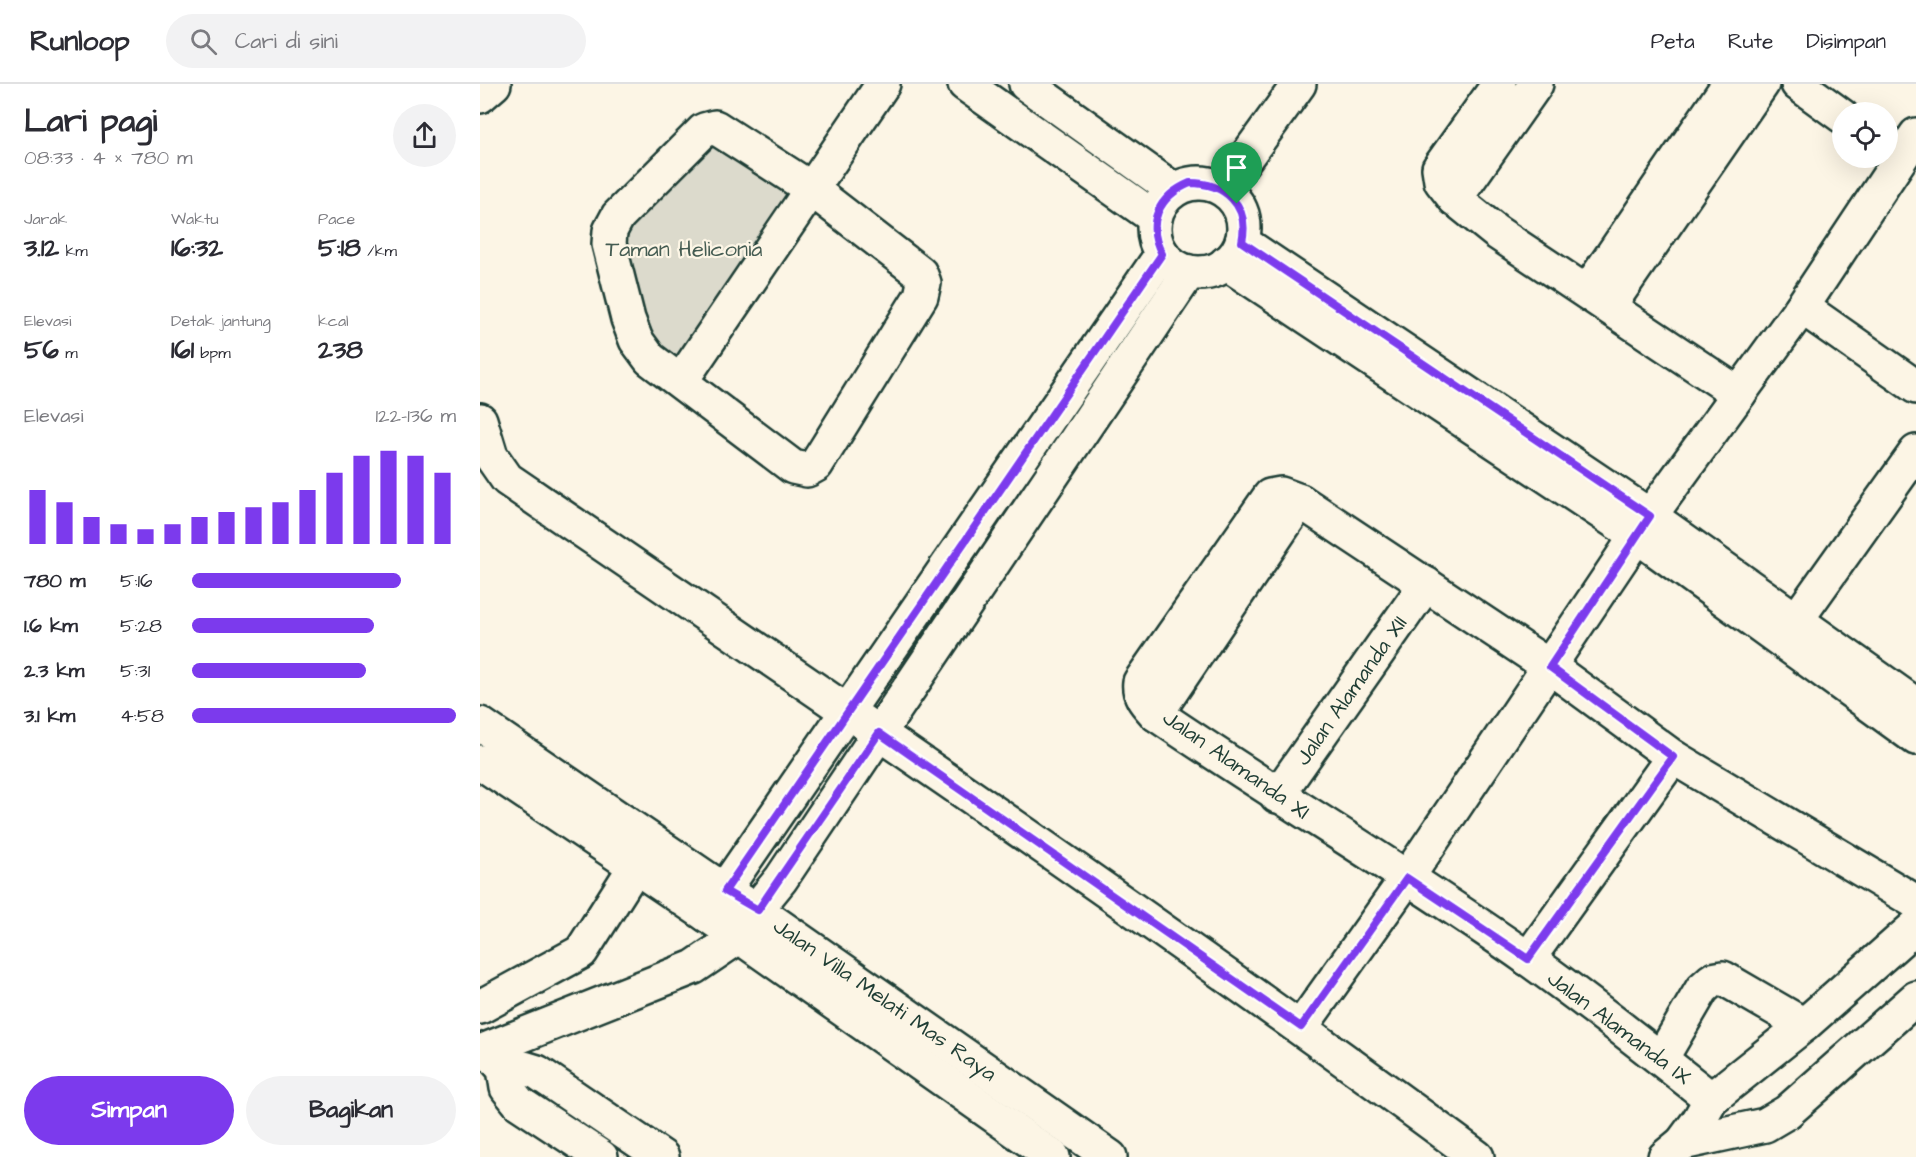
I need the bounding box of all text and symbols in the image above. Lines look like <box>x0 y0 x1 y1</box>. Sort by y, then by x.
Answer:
search box <box>166 14 586 68</box>
text: Runloop <box>30 22 130 61</box>
icon: search <box>187 25 220 58</box>
text: Cari di sini <box>235 26 338 57</box>
text: Peta <box>1651 27 1695 56</box>
text: Rute <box>1728 27 1773 56</box>
text: Disimpan <box>1806 27 1886 56</box>
text: Lari pagi <box>24 98 157 144</box>
map controls <box>1832 102 1898 168</box>
button: locate <box>1832 102 1898 168</box>
button: share <box>393 104 456 167</box>
pin <box>1211 142 1262 204</box>
text: 08:33 · 4 × 780 m <box>24 144 193 172</box>
icon: arrive <box>1220 151 1253 184</box>
text: Jarak <box>24 208 67 230</box>
text: Waktu <box>171 208 219 230</box>
text: Pace <box>318 208 355 230</box>
text: 3.12 <box>24 230 59 266</box>
text: 16:32 <box>171 230 223 266</box>
text: 5:18 <box>318 230 361 266</box>
park label: Taman Heliconia <box>606 234 762 265</box>
text: km <box>59 240 88 262</box>
text: /km <box>361 240 397 262</box>
text: Elevasi <box>24 310 72 332</box>
text: Detak jantung <box>171 310 271 332</box>
text: kcal <box>318 310 349 332</box>
text: 56 <box>24 332 59 368</box>
text: 161 <box>171 332 194 368</box>
text: 238 <box>318 332 363 368</box>
text: m <box>59 342 78 364</box>
text: bpm <box>194 342 231 364</box>
text: Elevasi <box>24 402 83 430</box>
text: 122–136 m <box>375 402 456 430</box>
text: 780 m <box>24 567 85 595</box>
text: 5:16 <box>120 567 153 595</box>
street label: Jalan Alamanda XII <box>1288 609 1415 772</box>
text: 1.6 km <box>24 612 78 640</box>
text: 5:28 <box>120 612 162 640</box>
text: 2.3 km <box>24 657 84 685</box>
text: 5:31 <box>120 657 150 685</box>
text: 3.1 km <box>24 702 75 730</box>
text: 4:58 <box>120 702 164 730</box>
street label: Jalan Alamanda XI <box>1156 703 1316 827</box>
street label: Jalan Villa Melati Mas Raya <box>767 911 1003 1089</box>
street label: Jalan Alamanda IX <box>1541 964 1697 1092</box>
button: Simpan <box>24 1076 234 1145</box>
button: Bagikan <box>246 1076 456 1145</box>

